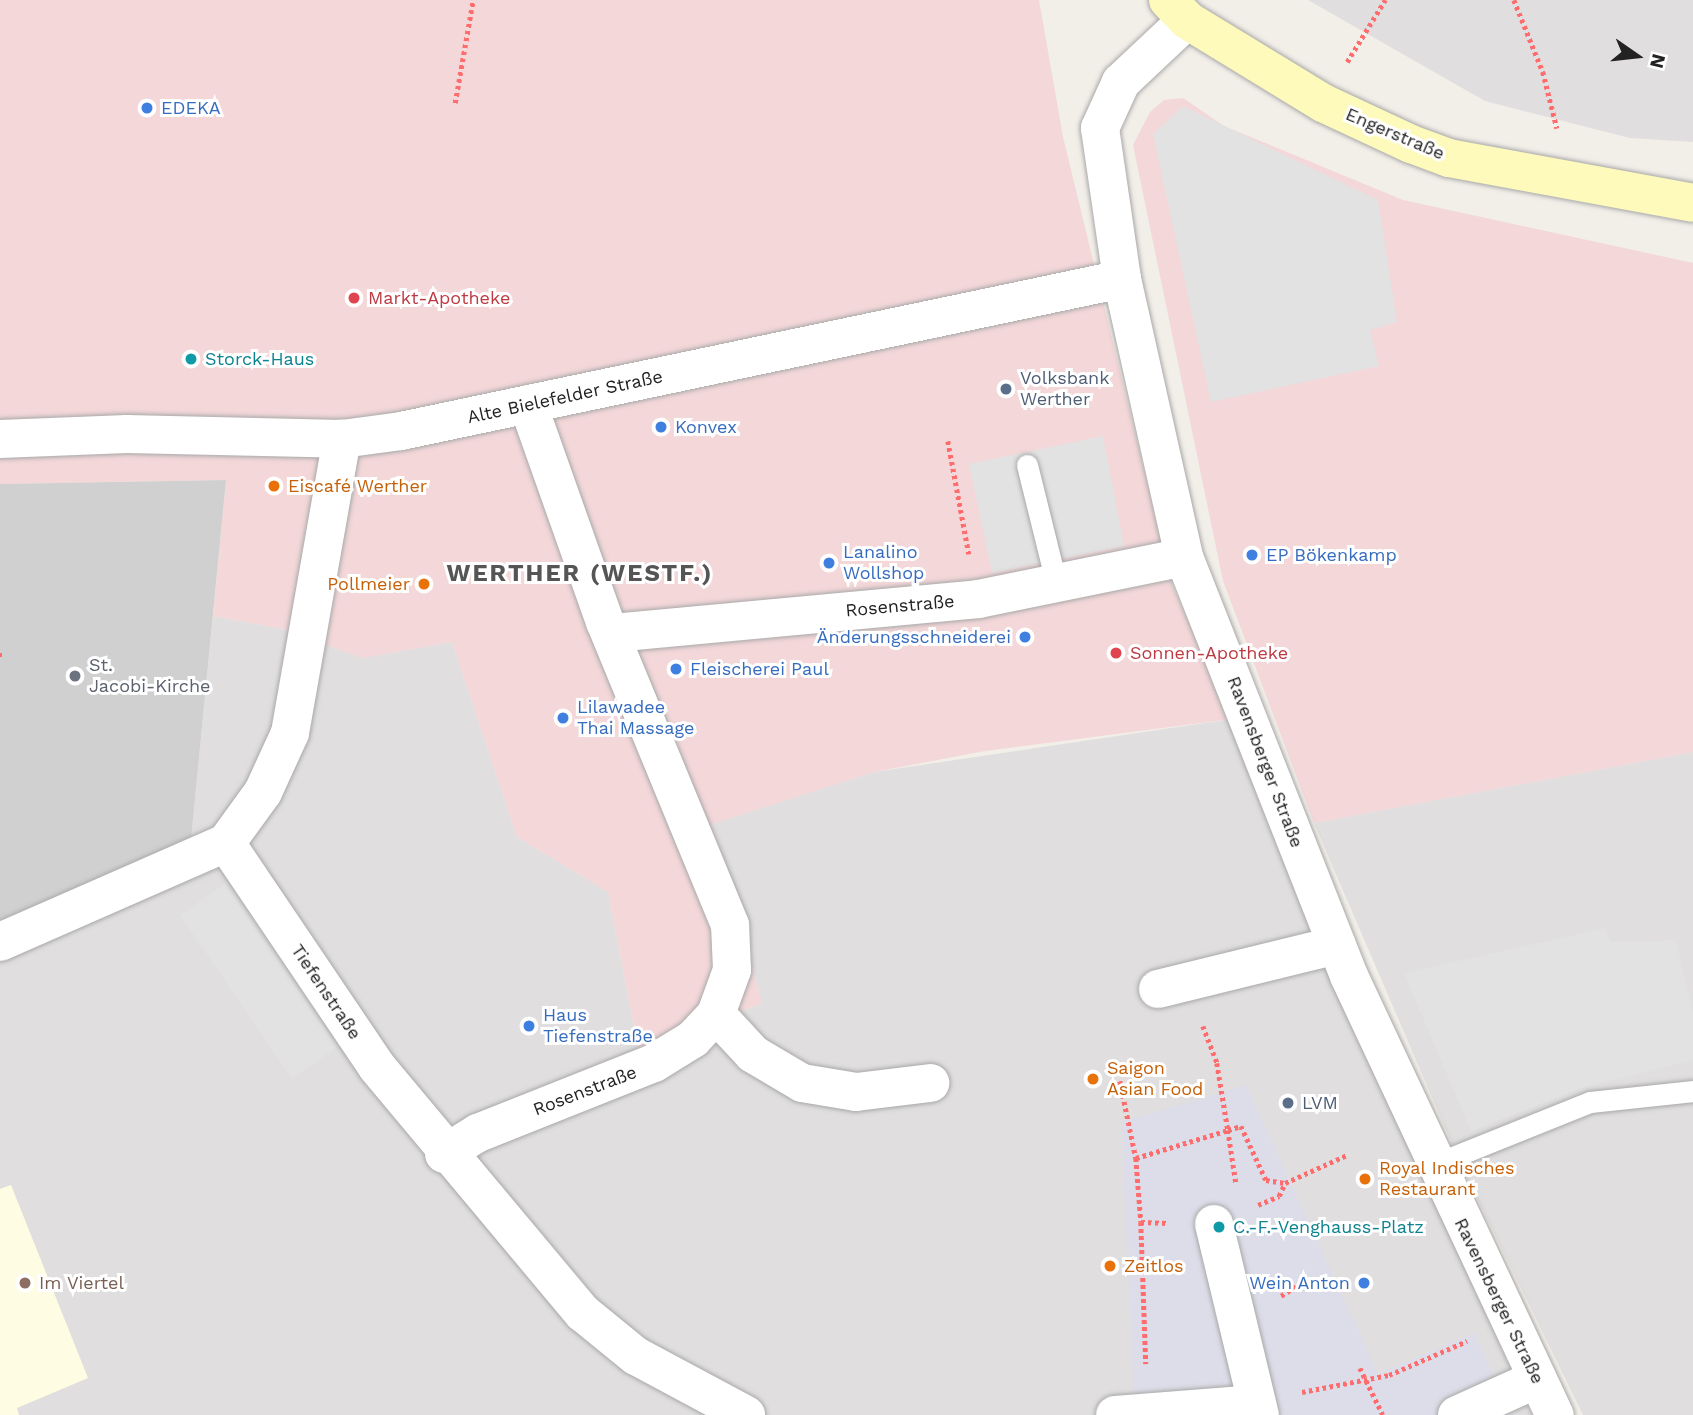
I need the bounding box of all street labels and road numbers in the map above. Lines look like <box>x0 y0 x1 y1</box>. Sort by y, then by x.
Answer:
street label: Engerstraße <box>1342 103 1448 165</box>
street label: Alte Bielefelder Straße <box>465 366 665 428</box>
street label: Rosenstraße <box>845 590 955 622</box>
street label: Ravensberger Straße <box>1222 673 1308 851</box>
street label: Tiefenstraße <box>286 940 366 1044</box>
street label: Rosenstraße <box>530 1061 640 1121</box>
street label: Ravensberger Straße <box>1449 1214 1549 1388</box>

